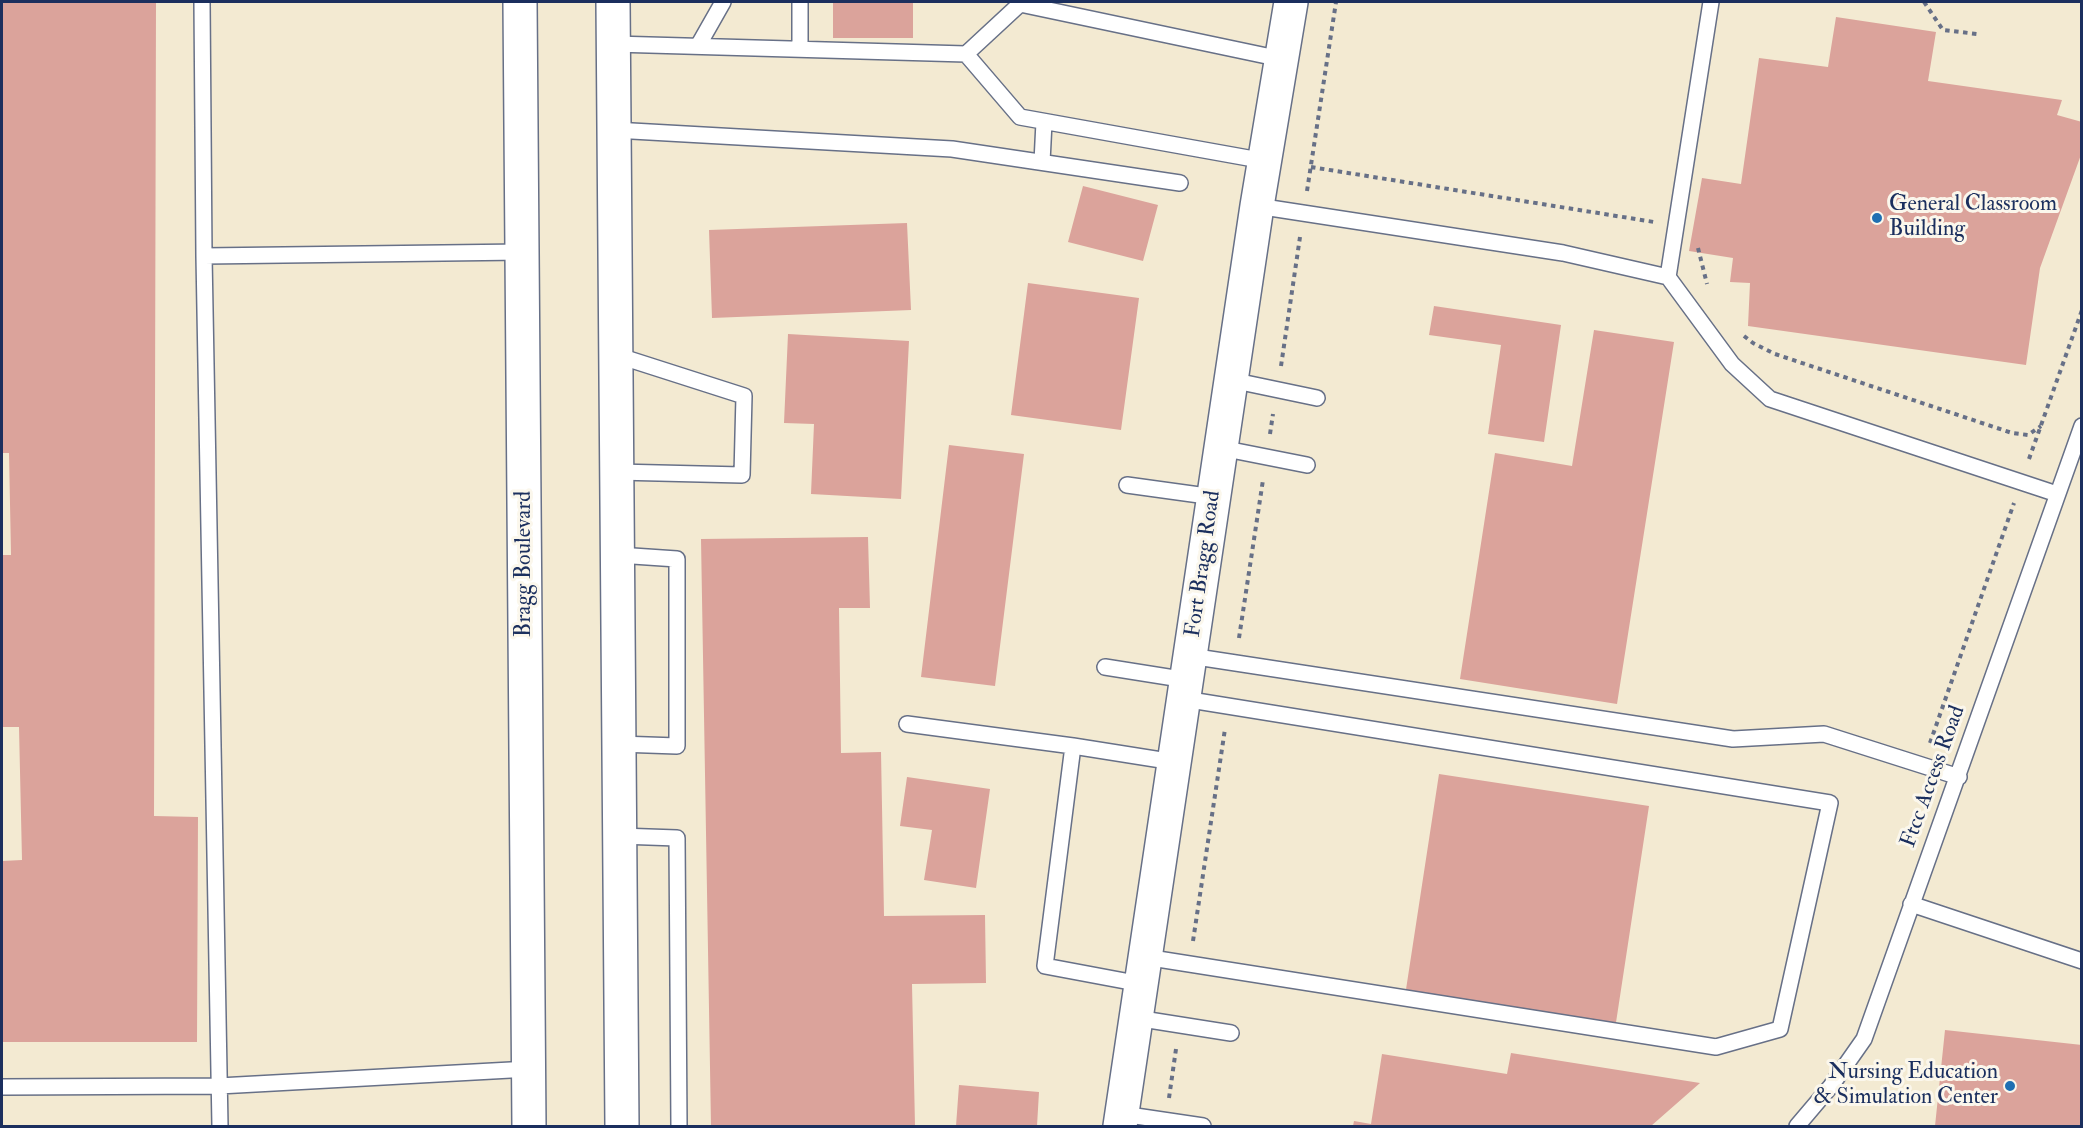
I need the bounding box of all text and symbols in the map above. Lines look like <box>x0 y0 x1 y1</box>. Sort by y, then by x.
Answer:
place label: General Classroom Building <box>1889 192 2057 243</box>
marker: General Classroom Building <box>1870 211 1884 225</box>
street label: Fort Bragg Road <box>1181 489 1227 639</box>
street label: Bragg Boulevard <box>512 491 538 637</box>
street label: Ftcc Access Road <box>1896 702 1972 852</box>
place label: Nursing Education & Simulation Center <box>1814 1060 1998 1112</box>
marker: Nursing Education & Simulation Center <box>2003 1079 2017 1093</box>

